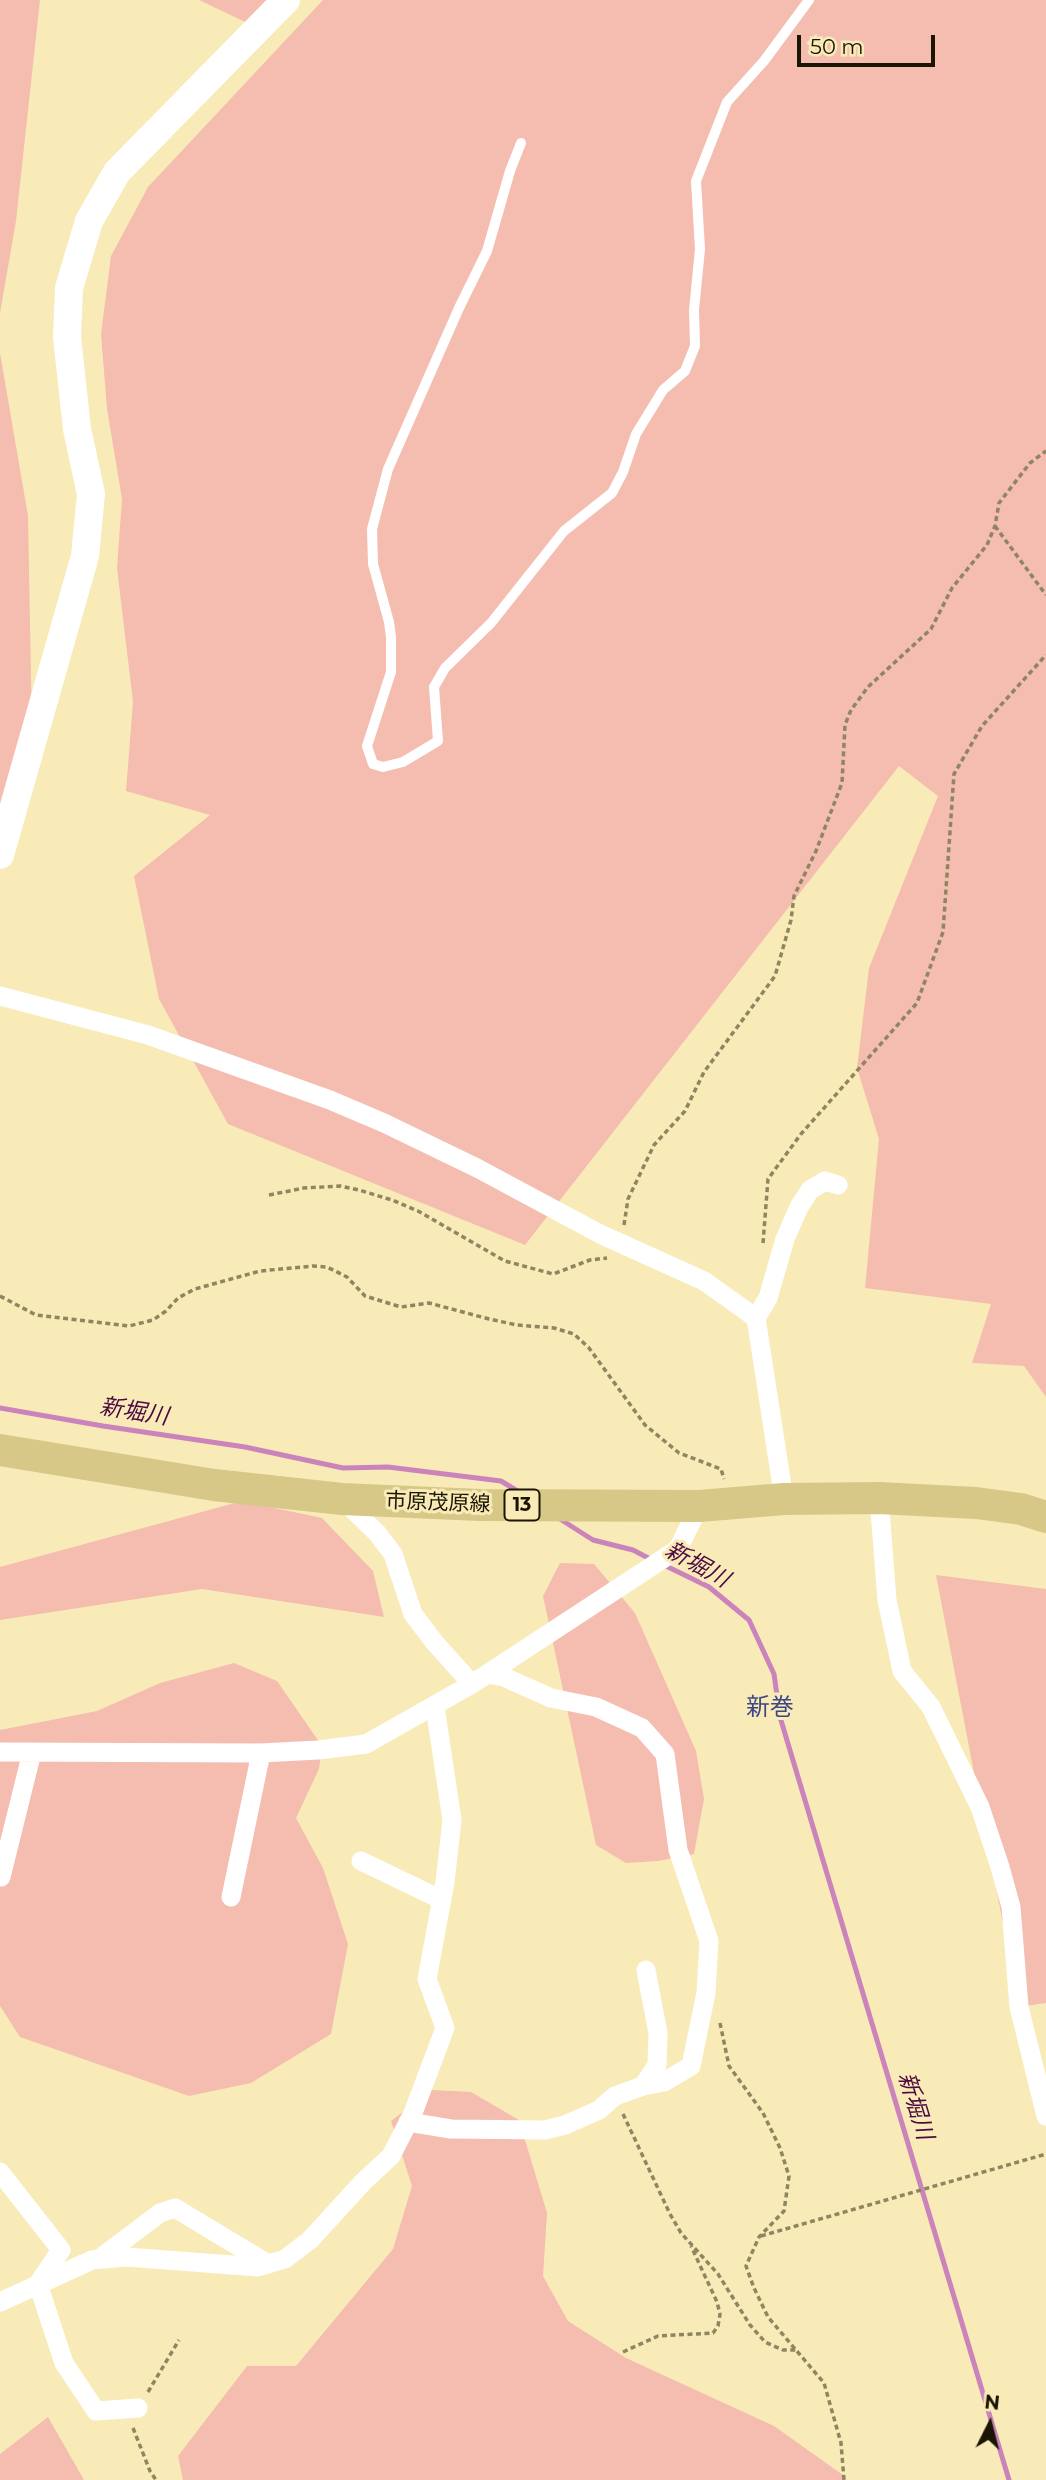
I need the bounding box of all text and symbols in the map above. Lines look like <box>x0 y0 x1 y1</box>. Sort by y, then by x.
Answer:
scale bar <box>801 21 939 65</box>
text: 50 m <box>810 34 864 59</box>
water label: 新堀川 <box>98 1393 170 1431</box>
street label: 市原茂原線 <box>385 1489 491 1517</box>
road number: 13 <box>504 1490 540 1520</box>
water label: 新堀川 <box>660 1536 734 1594</box>
district label: 新巻 <box>746 1694 794 1722</box>
water label: 新堀川 <box>892 2069 938 2143</box>
north arrow <box>955 2389 1025 2459</box>
text: N <box>983 2390 1001 2415</box>

